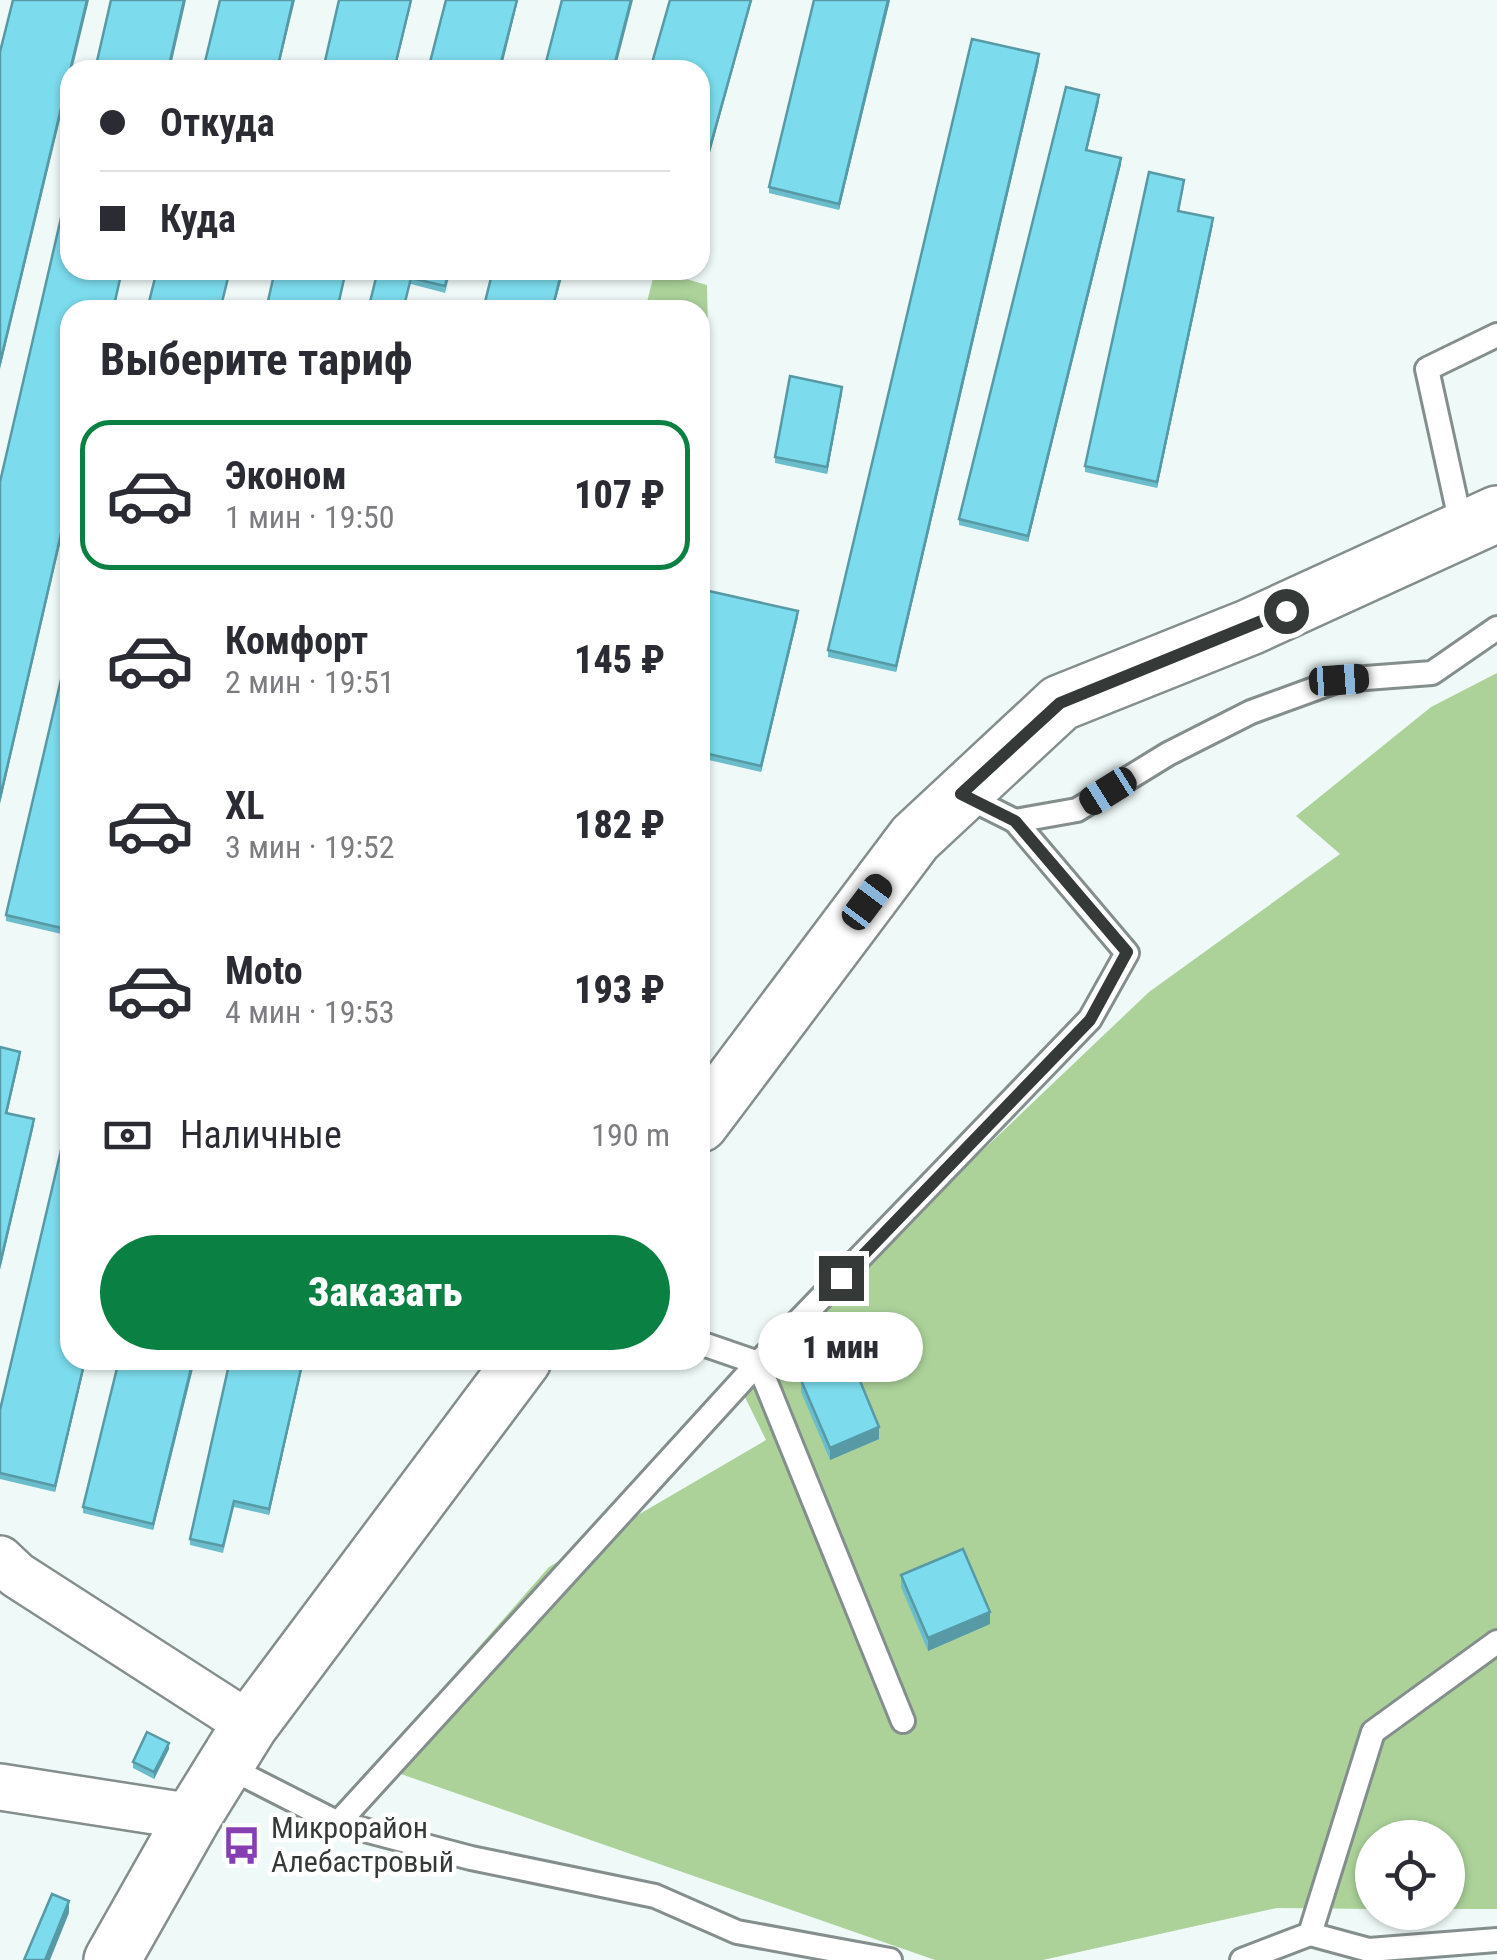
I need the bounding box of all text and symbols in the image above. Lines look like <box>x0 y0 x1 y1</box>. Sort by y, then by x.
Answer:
text: Откуда <box>160 101 275 145</box>
text: Куда <box>160 197 236 241</box>
text: Выберите тариф <box>100 333 413 386</box>
icon: car <box>105 450 195 540</box>
text: Эконом <box>225 454 347 498</box>
text: 107 ₽ <box>574 473 665 517</box>
text: 1 мин · 19:50 <box>225 498 395 536</box>
route start <box>1264 589 1309 634</box>
icon: car <box>105 615 195 705</box>
text: Комфорт <box>225 619 368 663</box>
text: 145 ₽ <box>574 638 665 682</box>
text: 2 мин · 19:51 <box>225 663 395 701</box>
car <box>1308 663 1370 697</box>
car <box>1075 762 1141 820</box>
icon: car <box>105 780 195 870</box>
text: XL <box>225 784 264 828</box>
text: 182 ₽ <box>574 803 665 847</box>
text: 3 мин · 19:52 <box>225 828 395 866</box>
car <box>837 869 897 935</box>
icon: car <box>105 945 195 1035</box>
text: Moto <box>225 949 303 993</box>
text: 193 ₽ <box>574 968 665 1012</box>
text: 4 мин · 19:53 <box>225 993 395 1031</box>
icon: cash <box>100 1108 155 1163</box>
text: Наличные <box>180 1113 342 1157</box>
text: 190 m <box>591 1116 670 1154</box>
button: Заказать <box>100 1235 670 1350</box>
route end <box>819 1256 864 1301</box>
callout: 1 мин <box>758 1313 924 1383</box>
text: 1 мин <box>802 1328 879 1366</box>
place label: Микрорайон Алебастровый <box>271 1810 454 1879</box>
map controls <box>1355 1820 1465 1930</box>
button: locate <box>1355 1820 1465 1930</box>
bus stop icon: Микрорайон Алебастровый <box>220 1824 262 1866</box>

